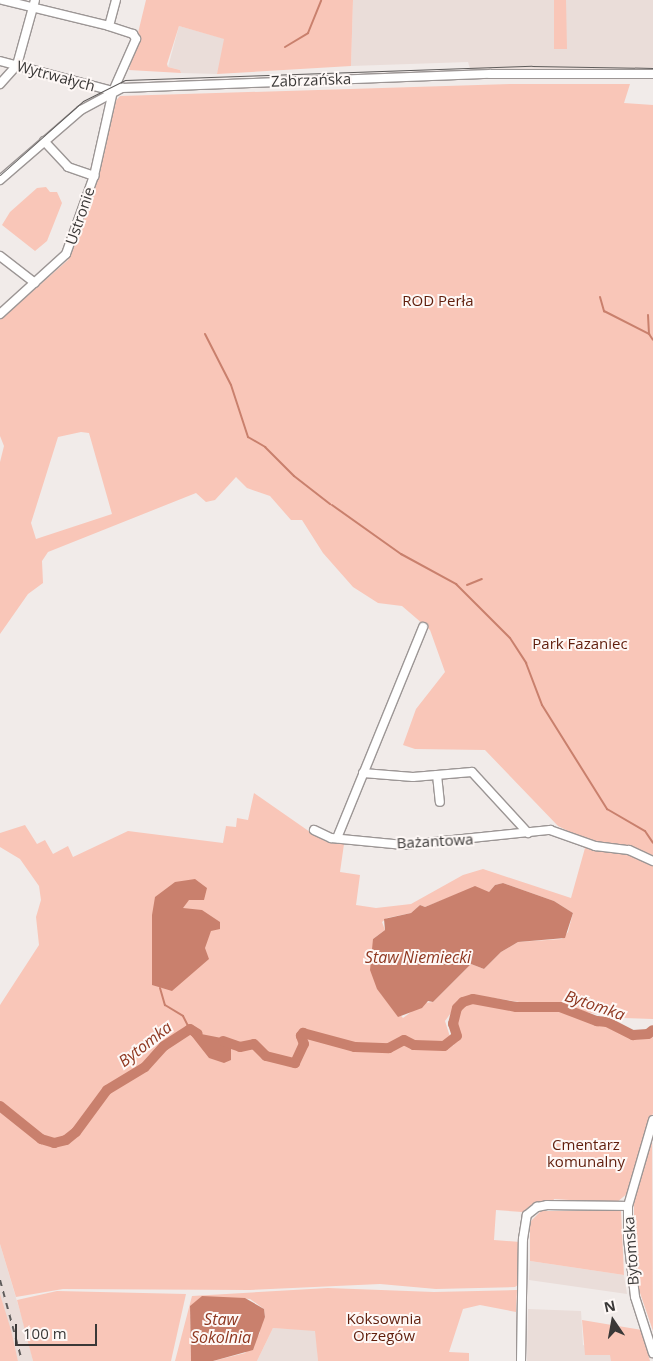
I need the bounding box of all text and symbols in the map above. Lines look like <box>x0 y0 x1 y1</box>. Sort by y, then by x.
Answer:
street label: Wytrwałych <box>15 57 97 95</box>
street label: Zabrzańska <box>271 70 351 90</box>
street label: Ustronie <box>62 185 98 247</box>
park label: ROD Perła <box>402 292 474 310</box>
park label: Park Fazaniec <box>532 635 628 653</box>
street label: Bażantowa <box>396 830 474 852</box>
water label: Staw Niemiecki <box>365 947 471 967</box>
water label: Bytomka <box>563 986 627 1024</box>
water label: Bytomka <box>115 1017 175 1071</box>
park label: Cmentarz komunalny <box>547 1135 625 1170</box>
street label: Bytomska <box>620 1216 642 1286</box>
text: N <box>602 1295 617 1316</box>
north arrow <box>588 1296 638 1346</box>
water label: Staw Sokolnia <box>191 1309 251 1347</box>
park label: Koksownia Orzegów <box>346 1309 422 1344</box>
scale bar <box>18 1314 100 1346</box>
text: 100 m <box>23 1323 67 1343</box>

